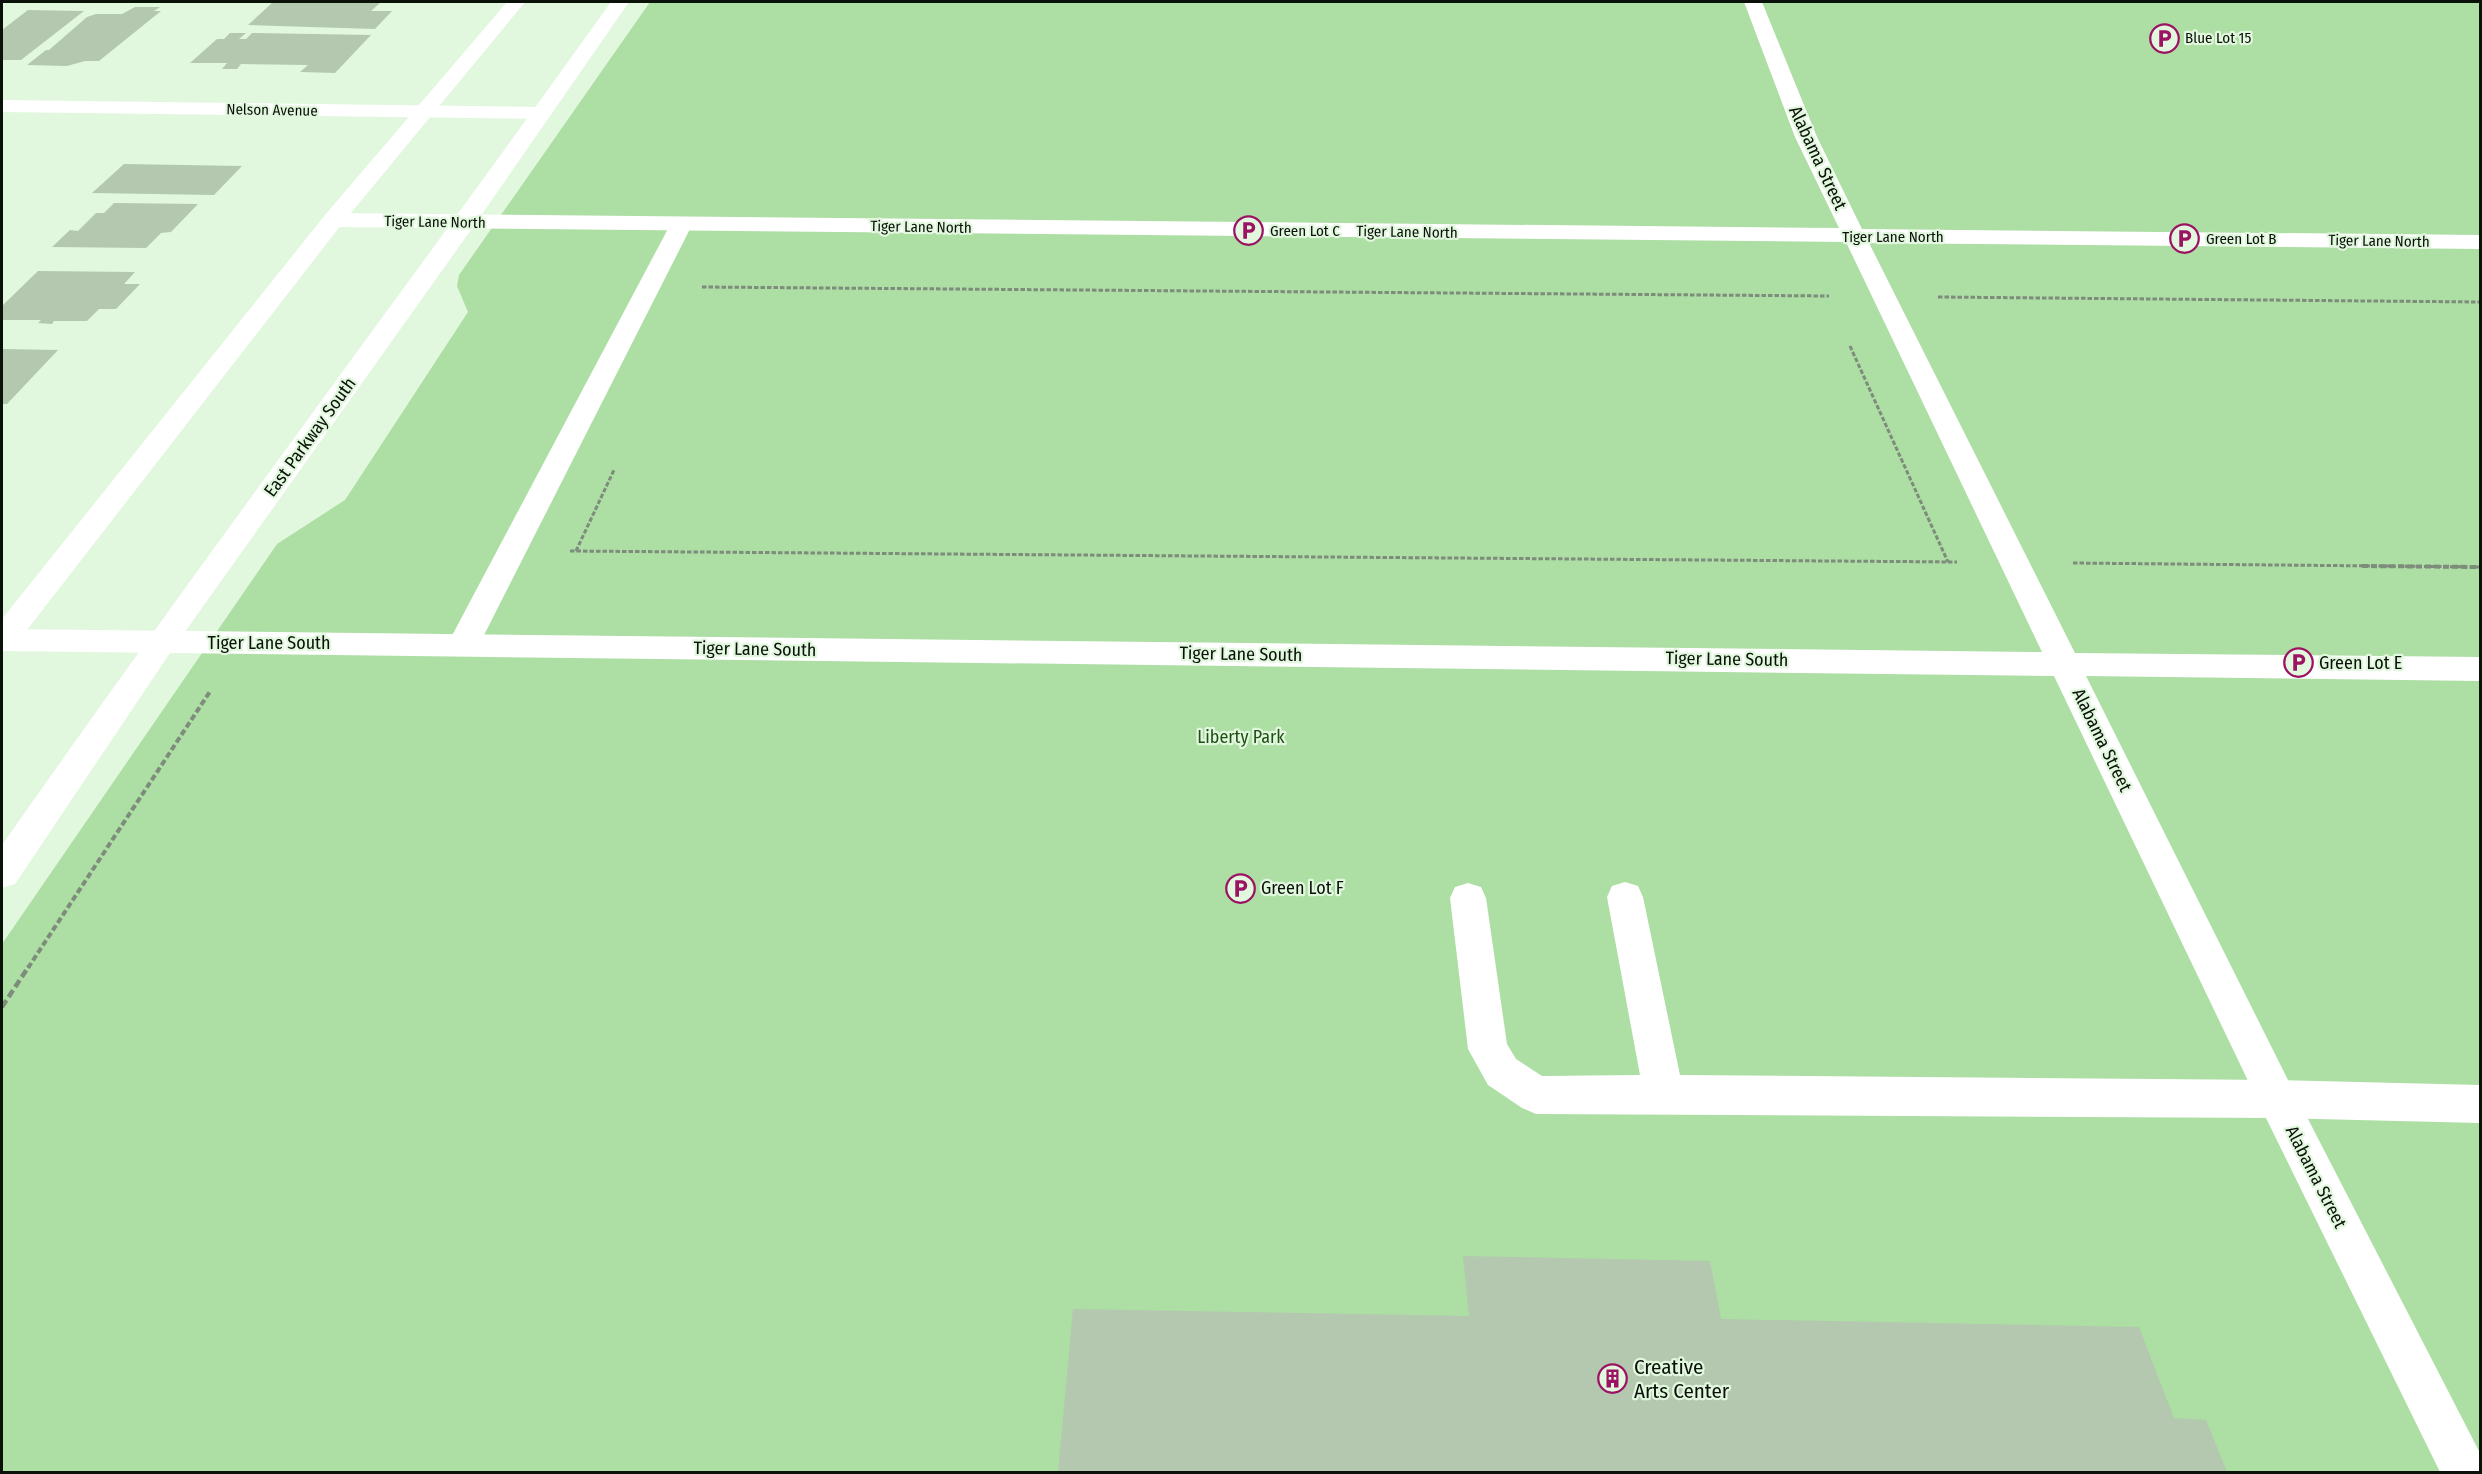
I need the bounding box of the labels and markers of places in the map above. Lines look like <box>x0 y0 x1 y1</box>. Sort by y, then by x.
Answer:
parking icon: Blue Lot 15 <box>2148 22 2180 54</box>
place label: Blue Lot 15 <box>2185 29 2251 47</box>
parking icon: Green Lot C <box>1233 215 1265 247</box>
place label: Green Lot C <box>1270 222 1340 240</box>
parking icon: Green Lot B <box>2169 223 2201 255</box>
place label: Green Lot B <box>2206 230 2277 248</box>
parking icon: Green Lot E <box>2282 647 2314 679</box>
place label: Green Lot E <box>2319 652 2402 674</box>
parking icon: Green Lot F <box>1224 872 1256 904</box>
place label: Green Lot F <box>1261 877 1344 899</box>
place label: Creative Arts Center <box>1634 1354 1730 1404</box>
building icon: Creative Arts Center <box>1597 1363 1629 1395</box>

